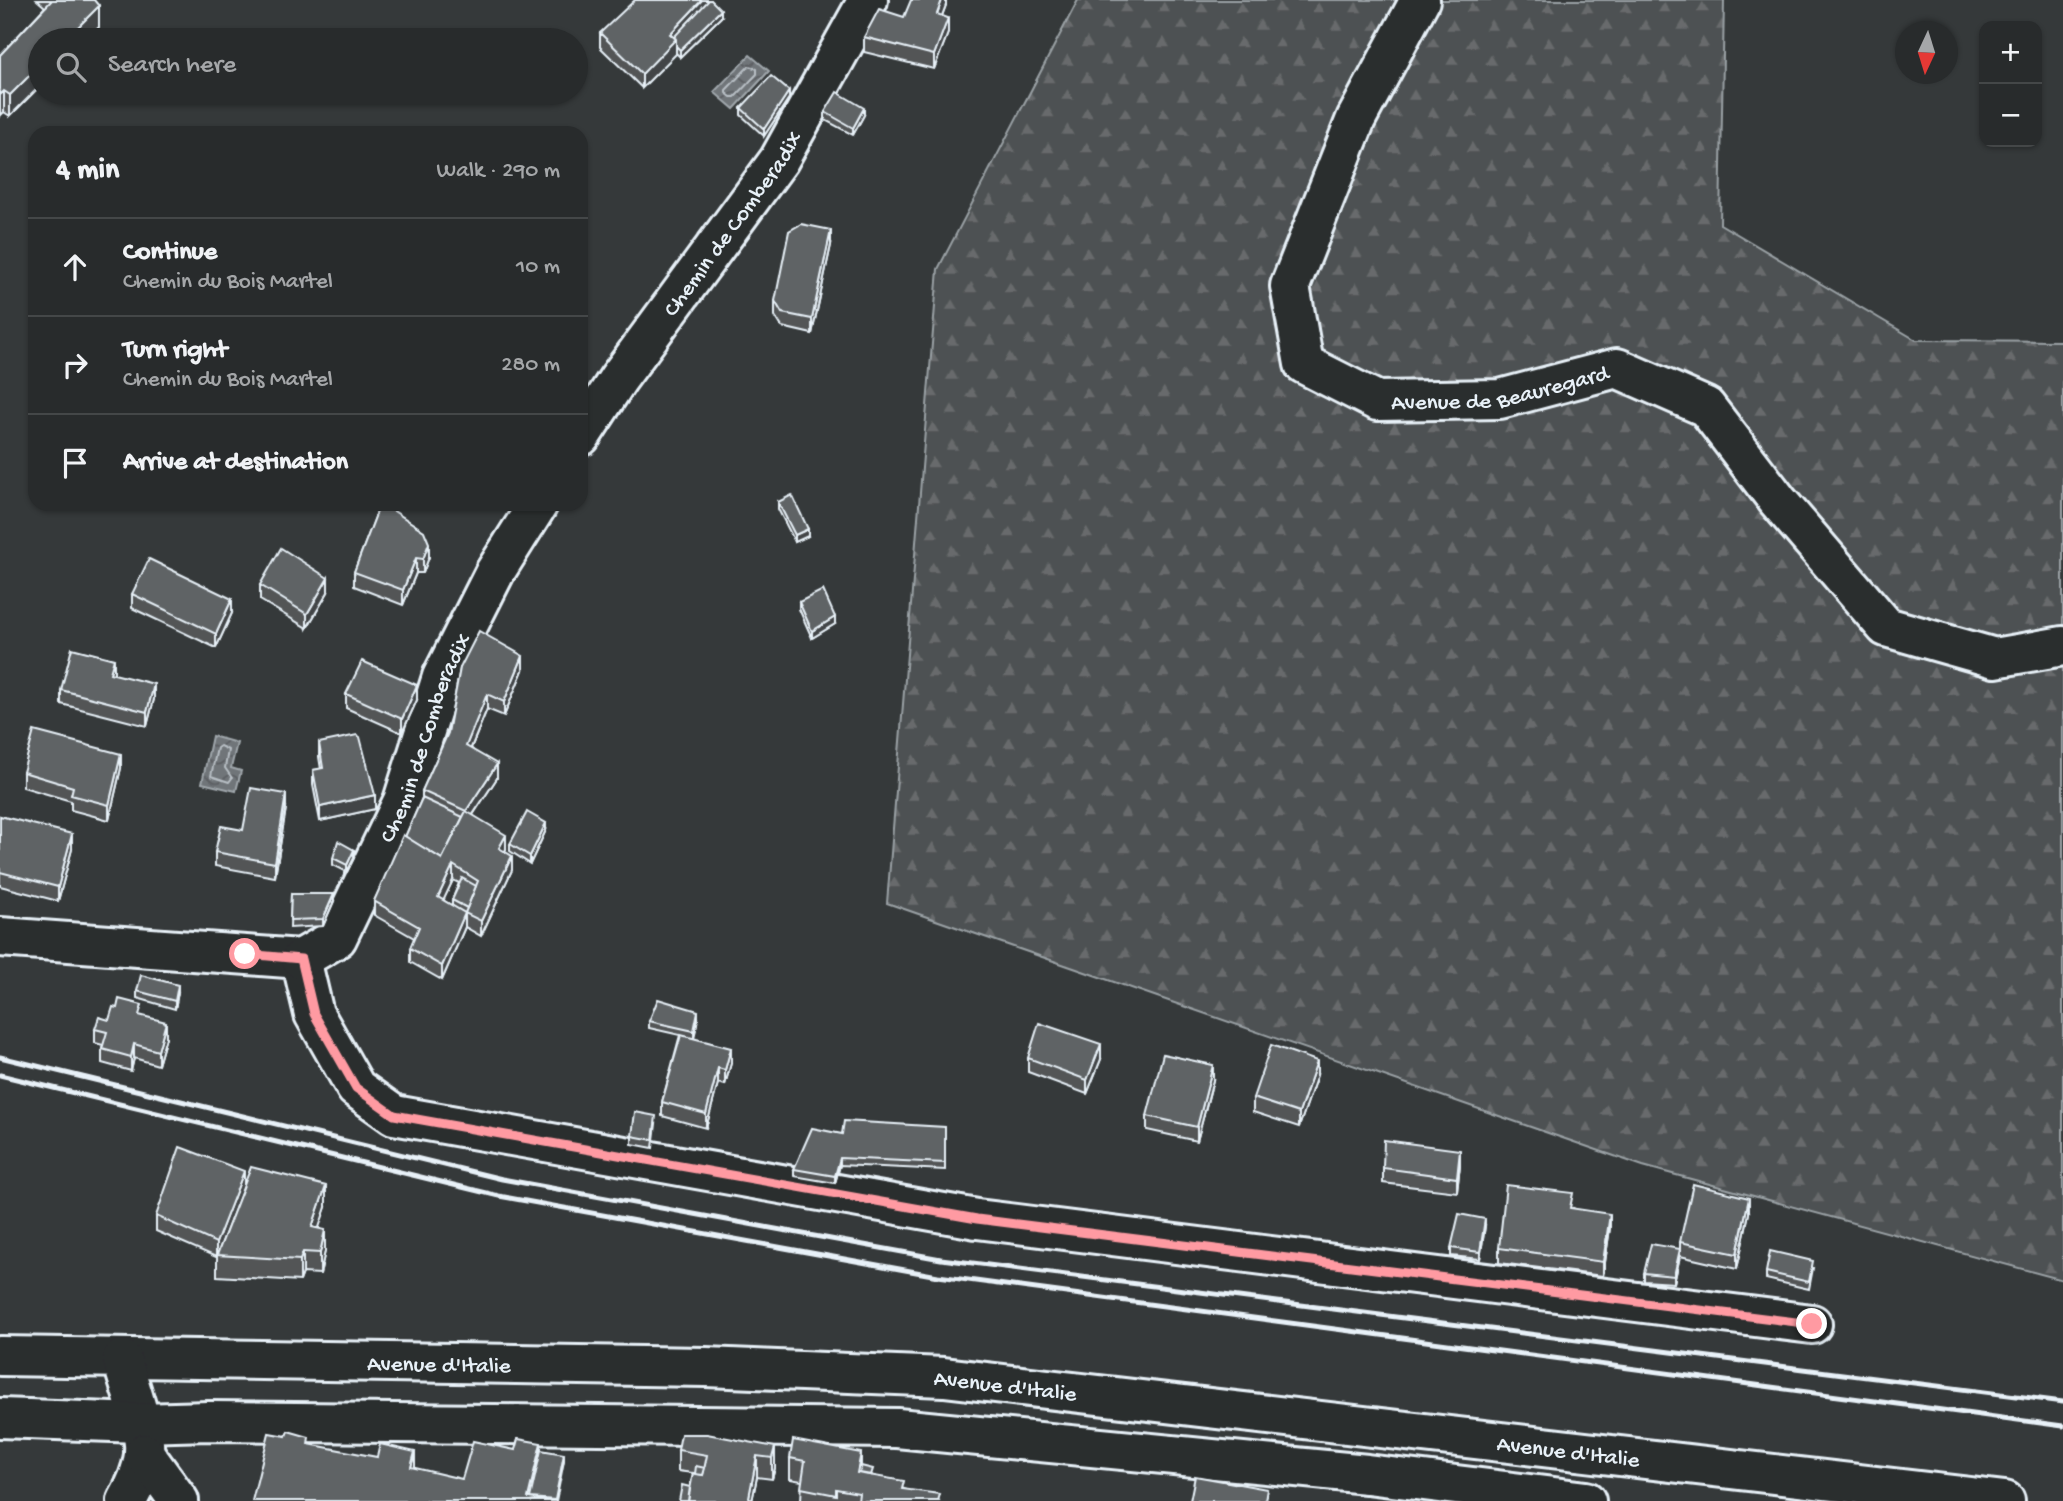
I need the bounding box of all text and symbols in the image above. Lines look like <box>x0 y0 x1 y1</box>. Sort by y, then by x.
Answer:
north arrow <box>1895 21 1958 84</box>
map controls <box>1979 21 2042 147</box>
button: + <box>1979 21 2042 84</box>
search box <box>28 28 588 105</box>
icon: search <box>52 48 90 86</box>
text: Search here <box>108 51 236 82</box>
button: − <box>1979 84 2042 147</box>
street label: Chemin de Comberadix <box>659 127 809 323</box>
text: 4 min <box>56 154 119 189</box>
text: Walk · 290 m <box>437 158 560 185</box>
text: Continue <box>123 238 217 269</box>
icon: ahead <box>56 248 94 286</box>
text: 10 m <box>516 254 560 281</box>
text: Chemin du Bois Martel <box>123 269 333 296</box>
text: Turn right <box>123 336 227 367</box>
icon: right <box>56 346 94 384</box>
text: 280 m <box>501 352 560 379</box>
street label: Avenue de Beauregard <box>1391 360 1613 418</box>
text: Chemin du Bois Martel <box>123 367 333 394</box>
icon: arrive <box>56 444 94 482</box>
text: Arrive at destination <box>123 448 348 479</box>
street label: Chemin de Comberadix <box>375 630 479 848</box>
route start <box>229 938 260 969</box>
route end <box>1796 1308 1827 1339</box>
street label: Avenue d'Italie <box>367 1352 512 1381</box>
street label: Avenue d'Italie <box>933 1367 1079 1410</box>
street label: Avenue d'Italie <box>1495 1432 1642 1475</box>

